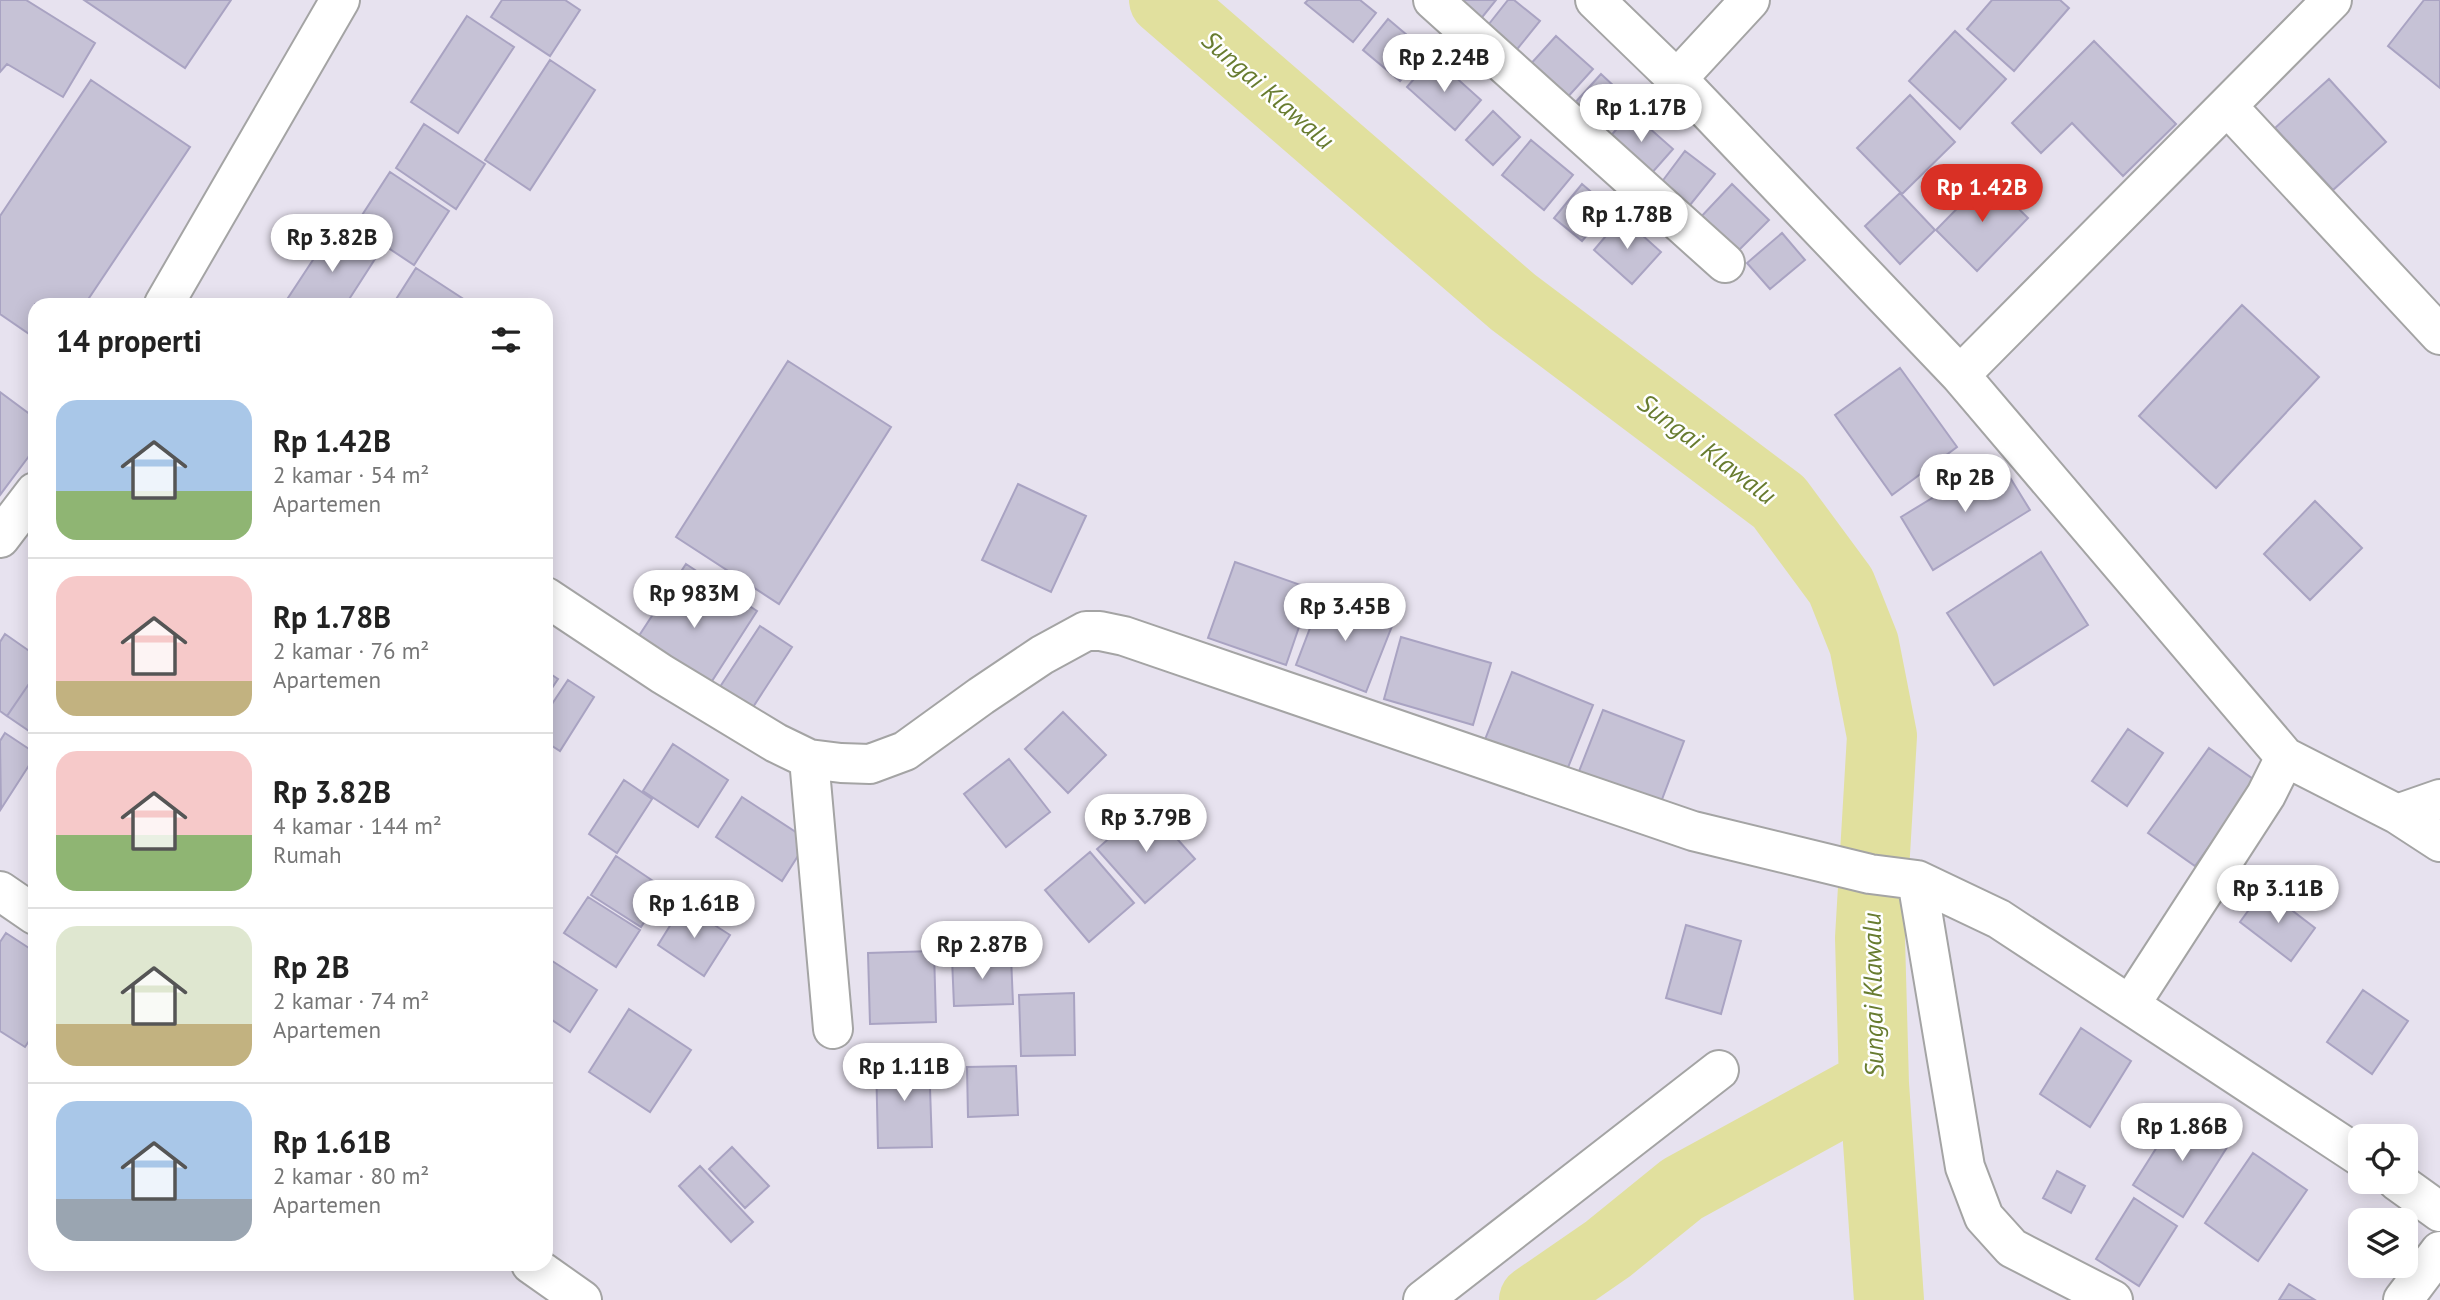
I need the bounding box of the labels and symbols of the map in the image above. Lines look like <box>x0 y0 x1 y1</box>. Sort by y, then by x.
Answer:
water label: Sungai Klawalu <box>1195 23 1341 156</box>
pin: Rp 2.24B <box>1372 34 1516 94</box>
pin: Rp 1.17B <box>1569 85 1713 144</box>
pin: Rp 1.42B <box>1910 164 2054 224</box>
pin: Rp 1.78B <box>1555 191 1699 251</box>
pin: Rp 3.82B <box>260 215 404 274</box>
water label: Sungai Klawalu <box>1632 386 1783 511</box>
pin: Rp 2B <box>1916 454 2014 514</box>
pin: Rp 983M <box>629 570 759 630</box>
pin: Rp 3.45B <box>1273 584 1417 643</box>
pin: Rp 3.79B <box>1074 794 1218 854</box>
pin: Rp 3.11B <box>2206 866 2350 925</box>
pin: Rp 1.61B <box>622 880 766 940</box>
water label: Sungai Klawalu <box>1855 912 1890 1078</box>
pin: Rp 2.87B <box>910 922 1054 981</box>
pin: Rp 1.11B <box>832 1044 976 1103</box>
pin: Rp 1.86B <box>2110 1104 2254 1163</box>

